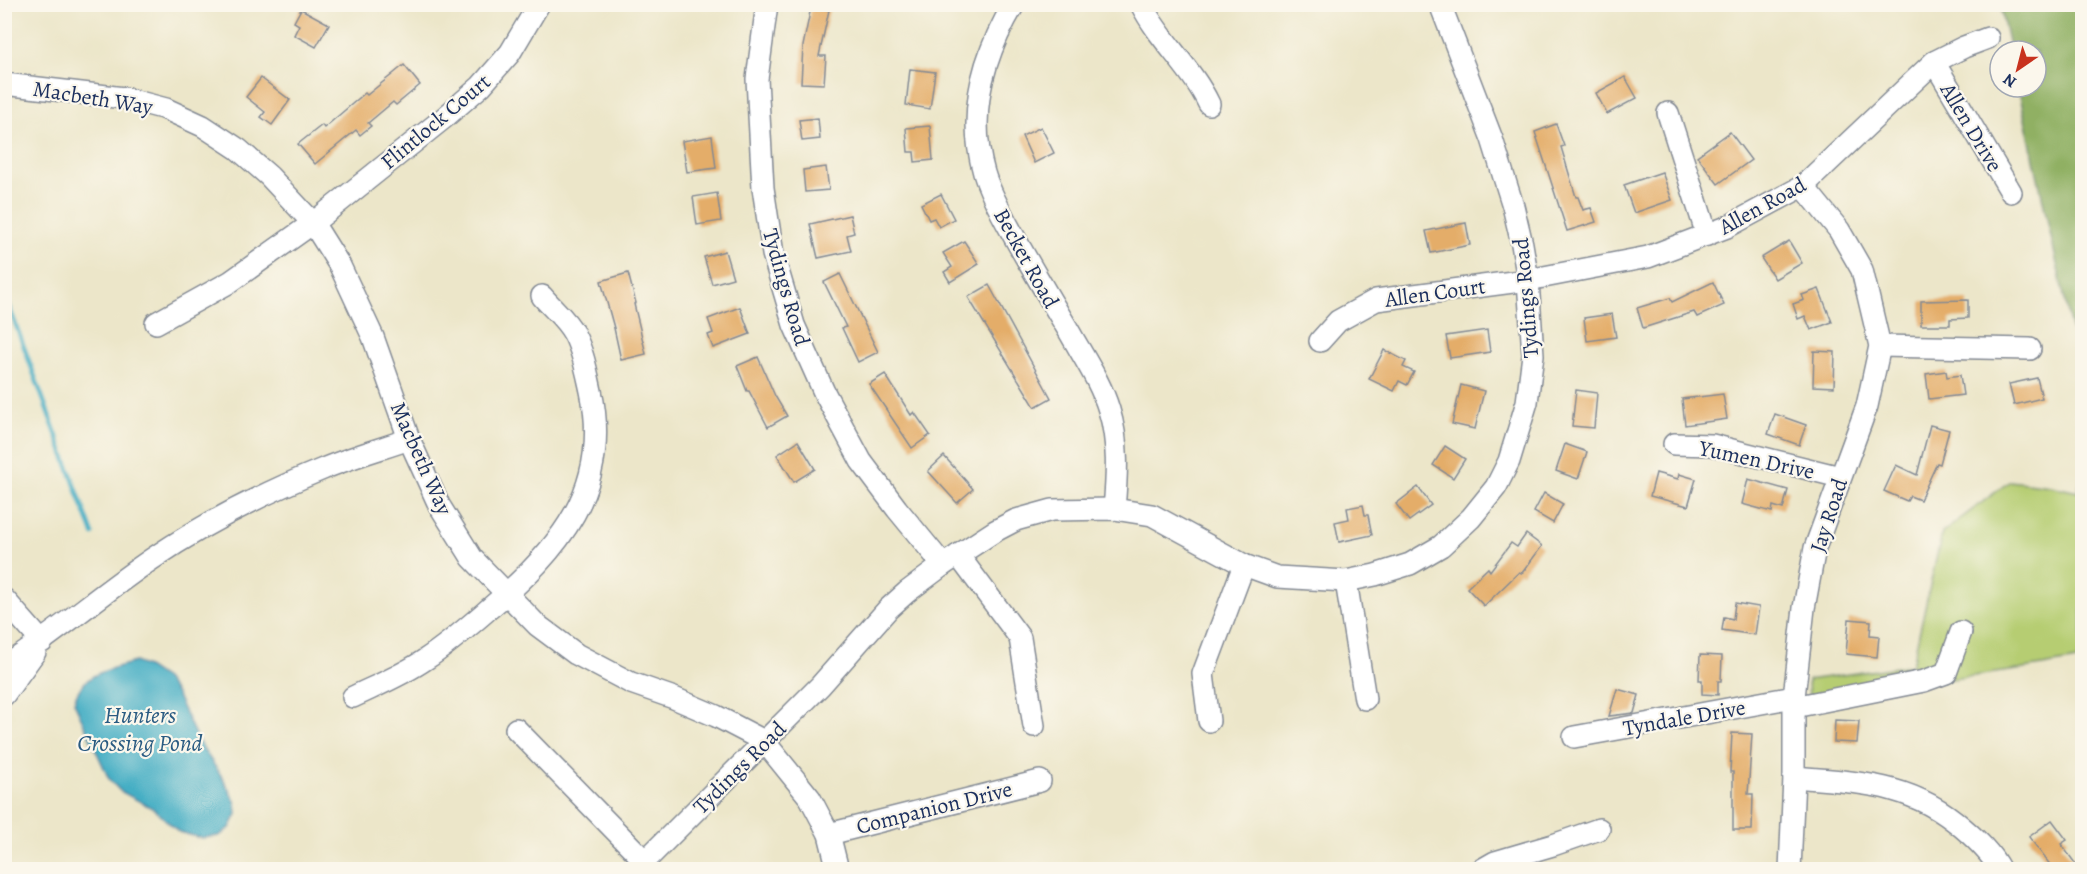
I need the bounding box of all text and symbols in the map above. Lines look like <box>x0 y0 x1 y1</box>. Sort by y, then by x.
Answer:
north arrow <box>1988 39 2048 99</box>
street label: Flintlock Court <box>374 67 497 177</box>
text: N <box>1999 68 2021 93</box>
street label: Macbeth Way <box>31 74 155 122</box>
street label: Allen Drive <box>1932 77 2009 178</box>
street label: Allen Road <box>1713 170 1812 243</box>
street label: Becket Road <box>986 203 1066 314</box>
street label: Tydings Road <box>755 225 817 349</box>
street label: Tydings Road <box>1506 236 1546 359</box>
street label: Allen Court <box>1382 271 1487 315</box>
street label: Macbeth Way <box>383 397 459 520</box>
street label: Yumen Drive <box>1695 433 1817 487</box>
street label: Jay Road <box>1803 474 1855 556</box>
street label: Tyndale Drive <box>1621 692 1748 744</box>
water label: Hunters Crossing Pond <box>77 699 203 759</box>
street label: Tydings Road <box>687 714 793 821</box>
street label: Companion Drive <box>853 774 1015 842</box>

